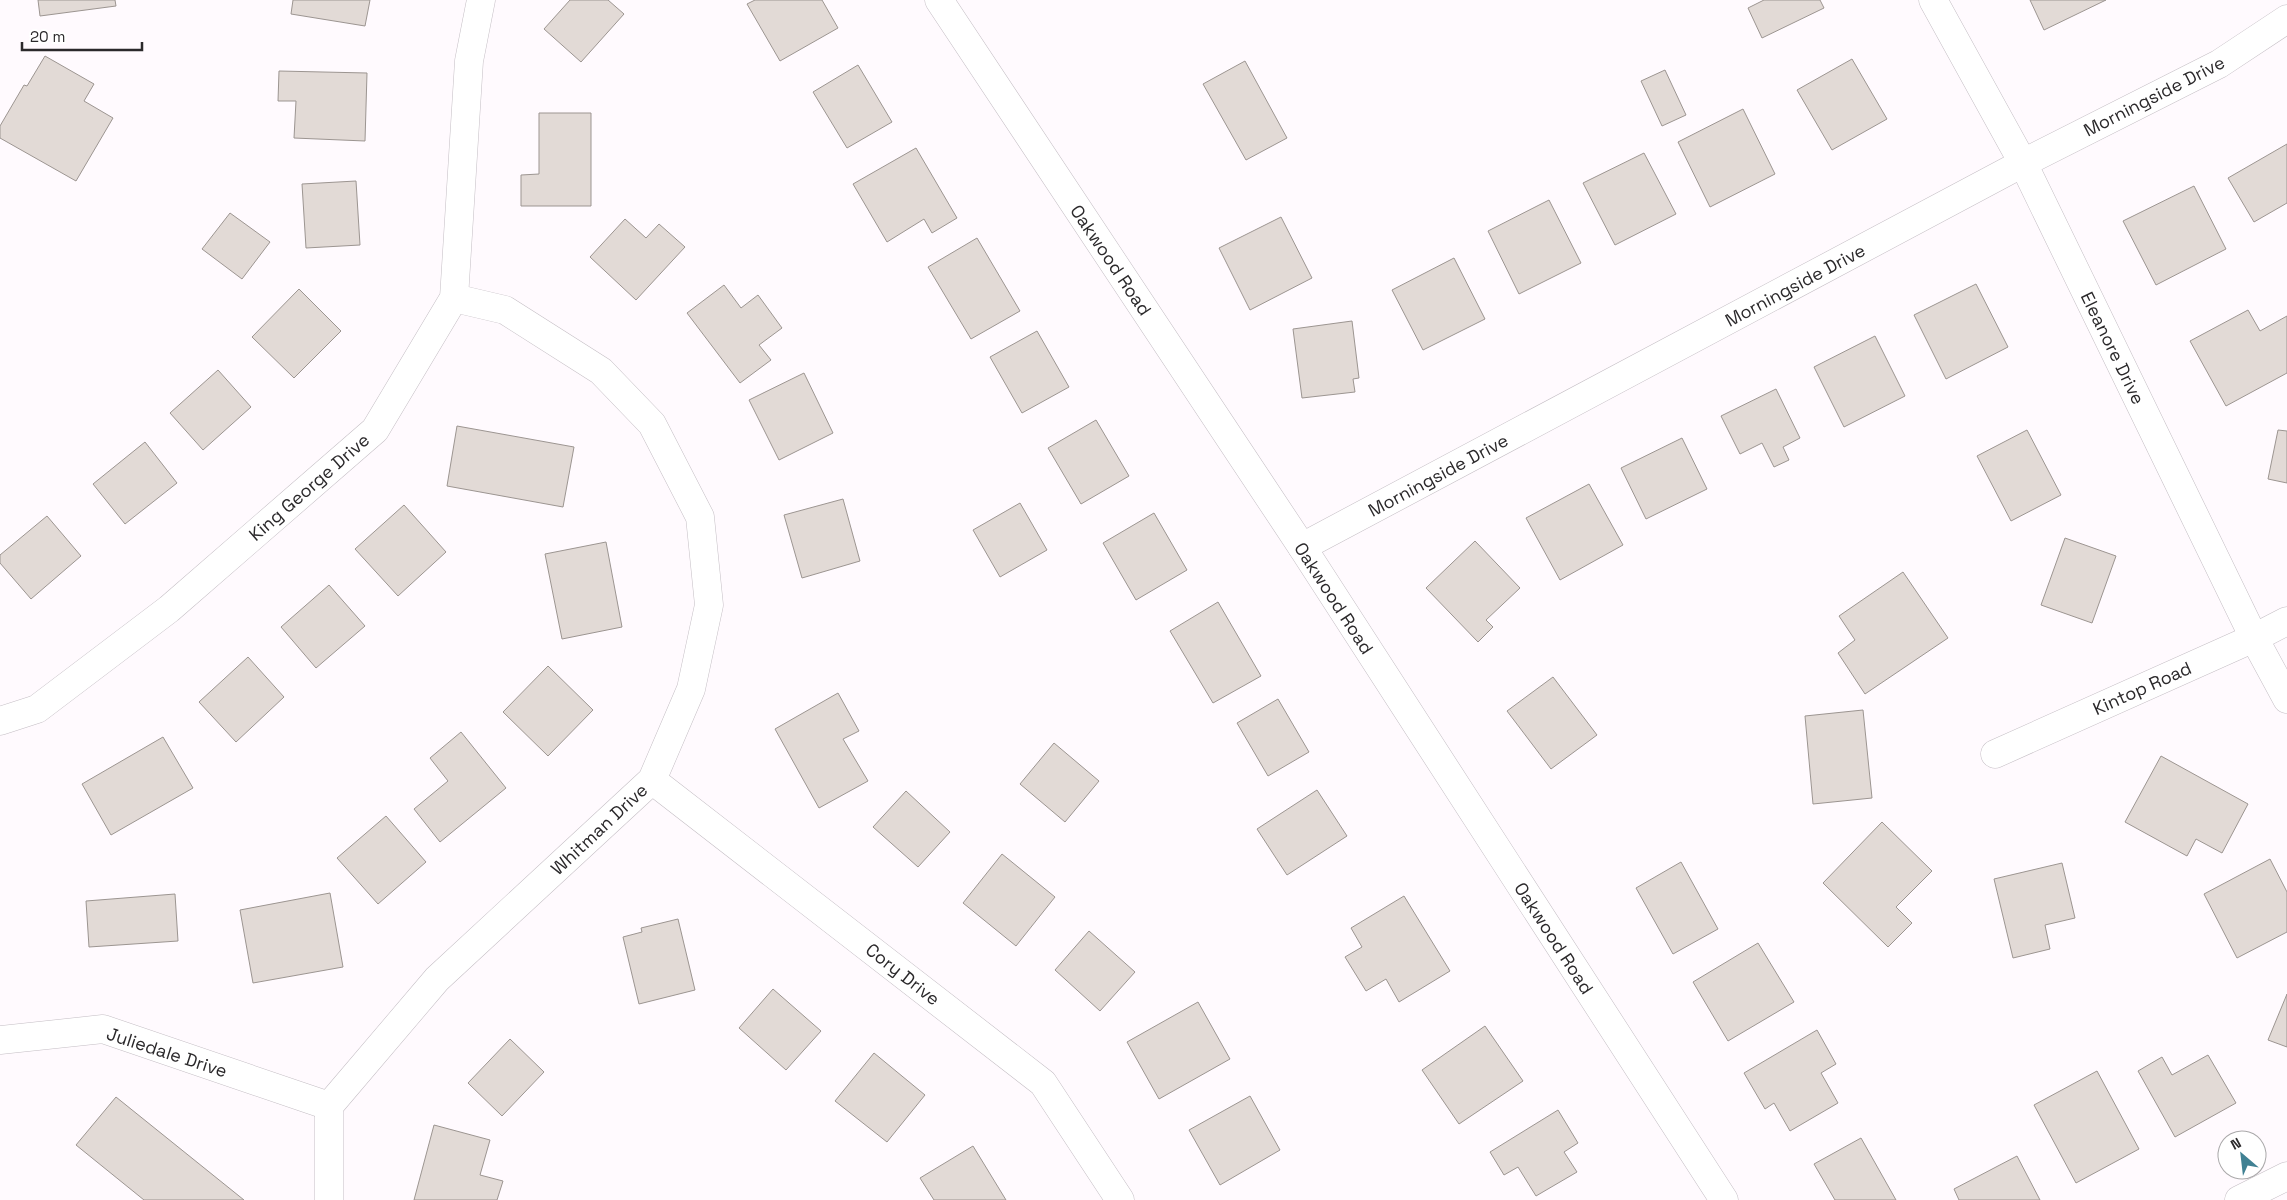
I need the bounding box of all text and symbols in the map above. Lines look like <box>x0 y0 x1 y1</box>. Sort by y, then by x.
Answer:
scale bar <box>22 20 142 52</box>
text: 20 m <box>30 27 65 46</box>
street label: Morningside Drive <box>2080 50 2228 142</box>
street label: Oakwood Road <box>1065 200 1157 320</box>
street label: Morningside Drive <box>1721 238 1869 332</box>
street label: Eleanore Drive <box>2076 288 2150 408</box>
street label: King George Drive <box>244 428 374 546</box>
street label: Morningside Drive <box>1364 428 1512 522</box>
street label: Oakwood Road <box>1289 538 1379 658</box>
street label: Kintop Road <box>2089 656 2195 720</box>
street label: Whitman Drive <box>546 778 652 880</box>
street label: Oakwood Road <box>1509 878 1599 998</box>
street label: Cory Drive <box>861 938 945 1010</box>
street label: Juliedale Drive <box>104 1022 230 1082</box>
north arrow <box>2217 1130 2267 1180</box>
text: N <box>2228 1133 2244 1154</box>

